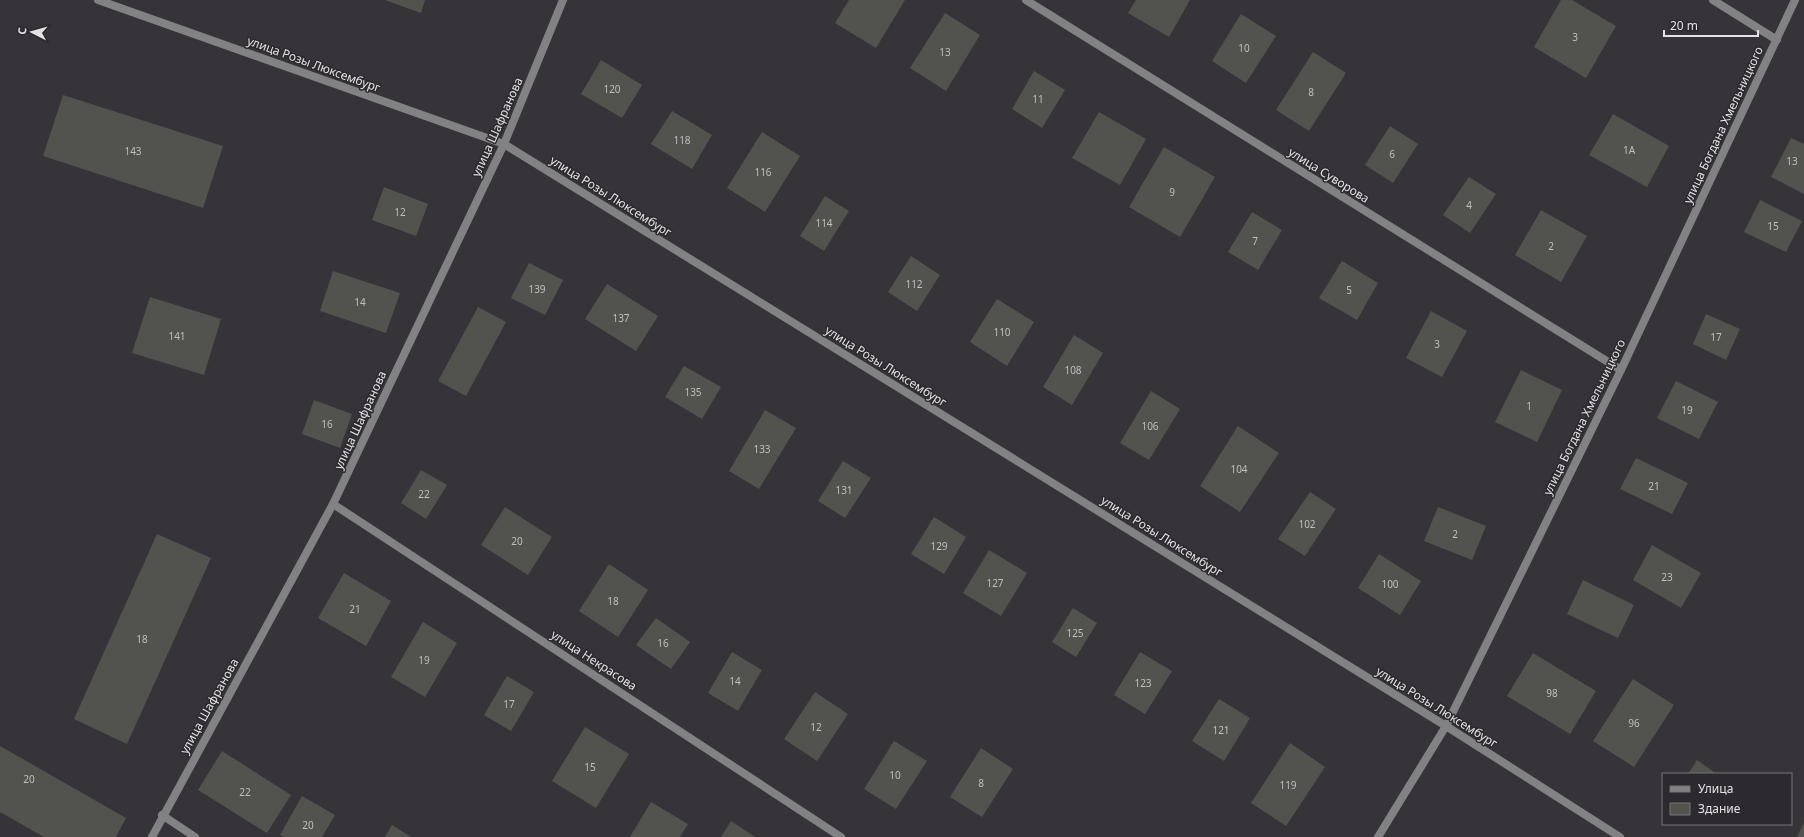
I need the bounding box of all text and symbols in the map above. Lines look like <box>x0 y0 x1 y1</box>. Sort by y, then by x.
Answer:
north arrow <box>12 12 52 52</box>
scale bar <box>1664 12 1758 38</box>
text: 20 m <box>1670 17 1698 34</box>
text: С <box>14 27 29 35</box>
house number: 3 <box>1572 30 1578 44</box>
street label: улица Розы Люксембург <box>245 32 383 96</box>
house number: 10 <box>1238 41 1250 55</box>
street label: улица Богдана Хмельницкого <box>1679 44 1767 206</box>
house number: 13 <box>939 45 951 59</box>
street label: улица Шафранова <box>467 75 527 179</box>
house number: 120 <box>603 82 621 96</box>
house number: 8 <box>1308 85 1314 99</box>
house number: 11 <box>1032 92 1044 106</box>
house number: 118 <box>673 133 691 147</box>
street label: улица Суворова <box>1285 143 1373 207</box>
house number: 1А <box>1623 143 1636 157</box>
house number: 143 <box>124 144 142 158</box>
house number: 6 <box>1389 147 1395 161</box>
street label: улица Розы Люксембург <box>547 152 675 240</box>
house number: 13 <box>1786 154 1798 168</box>
house number: 116 <box>754 165 772 179</box>
house number: 9 <box>1169 185 1175 199</box>
house number: 4 <box>1466 198 1472 212</box>
house number: 12 <box>394 205 406 219</box>
house number: 114 <box>815 216 833 230</box>
house number: 15 <box>1767 219 1779 233</box>
house number: 7 <box>1252 234 1258 248</box>
house number: 2 <box>1548 239 1554 253</box>
house number: 112 <box>905 277 923 291</box>
house number: 139 <box>528 282 546 296</box>
house number: 5 <box>1346 283 1352 297</box>
house number: 14 <box>354 295 366 309</box>
house number: 137 <box>612 311 630 325</box>
street label: улица Розы Люксембург <box>822 322 950 410</box>
house number: 110 <box>993 325 1011 339</box>
house number: 141 <box>168 329 186 343</box>
house number: 17 <box>1710 330 1722 344</box>
street label: улица Богдана Хмельницкого <box>1539 336 1629 498</box>
house number: 3 <box>1434 337 1440 351</box>
house number: 108 <box>1064 363 1082 377</box>
street label: улица Шафранова <box>330 368 390 472</box>
house number: 135 <box>684 385 702 399</box>
house number: 1 <box>1526 399 1532 413</box>
house number: 19 <box>1681 403 1693 417</box>
house number: 16 <box>321 417 333 431</box>
house number: 106 <box>1141 419 1159 433</box>
house number: 133 <box>753 442 771 456</box>
house number: 104 <box>1230 462 1248 476</box>
house number: 21 <box>1648 479 1660 493</box>
house number: 131 <box>835 483 853 497</box>
house number: 22 <box>418 487 430 501</box>
street label: улица Розы Люксембург <box>1098 492 1226 580</box>
house number: 102 <box>1298 517 1316 531</box>
house number: 2 <box>1452 527 1458 541</box>
house number: 20 <box>511 534 523 548</box>
house number: 129 <box>930 539 948 553</box>
house number: 23 <box>1661 570 1673 584</box>
house number: 127 <box>986 576 1004 590</box>
house number: 100 <box>1381 577 1399 591</box>
house number: 18 <box>607 594 619 608</box>
house number: 21 <box>349 602 361 616</box>
street label: улица Некрасова <box>548 626 640 694</box>
house number: 125 <box>1066 626 1084 640</box>
house number: 18 <box>136 632 148 646</box>
house number: 16 <box>657 636 669 650</box>
house number: 19 <box>418 653 430 667</box>
street label: улица Шафранова <box>176 655 242 757</box>
street label: улица Розы Люксембург <box>1373 663 1501 751</box>
house number: 14 <box>729 674 741 688</box>
house number: 123 <box>1134 676 1152 690</box>
house number: 98 <box>1546 686 1558 700</box>
house number: 17 <box>503 697 515 711</box>
house number: 96 <box>1628 716 1640 730</box>
house number: 12 <box>810 720 822 734</box>
house number: 121 <box>1212 723 1230 737</box>
house number: 15 <box>584 760 596 774</box>
house number: 10 <box>889 768 901 782</box>
house number: 20 <box>23 772 35 786</box>
legend <box>1662 773 1792 825</box>
house number: 8 <box>978 776 984 790</box>
house number: 119 <box>1279 778 1297 792</box>
text: Улица <box>1698 780 1733 797</box>
house number: 22 <box>239 785 251 799</box>
text: Здание <box>1698 800 1741 817</box>
house number: 20 <box>302 818 314 832</box>

